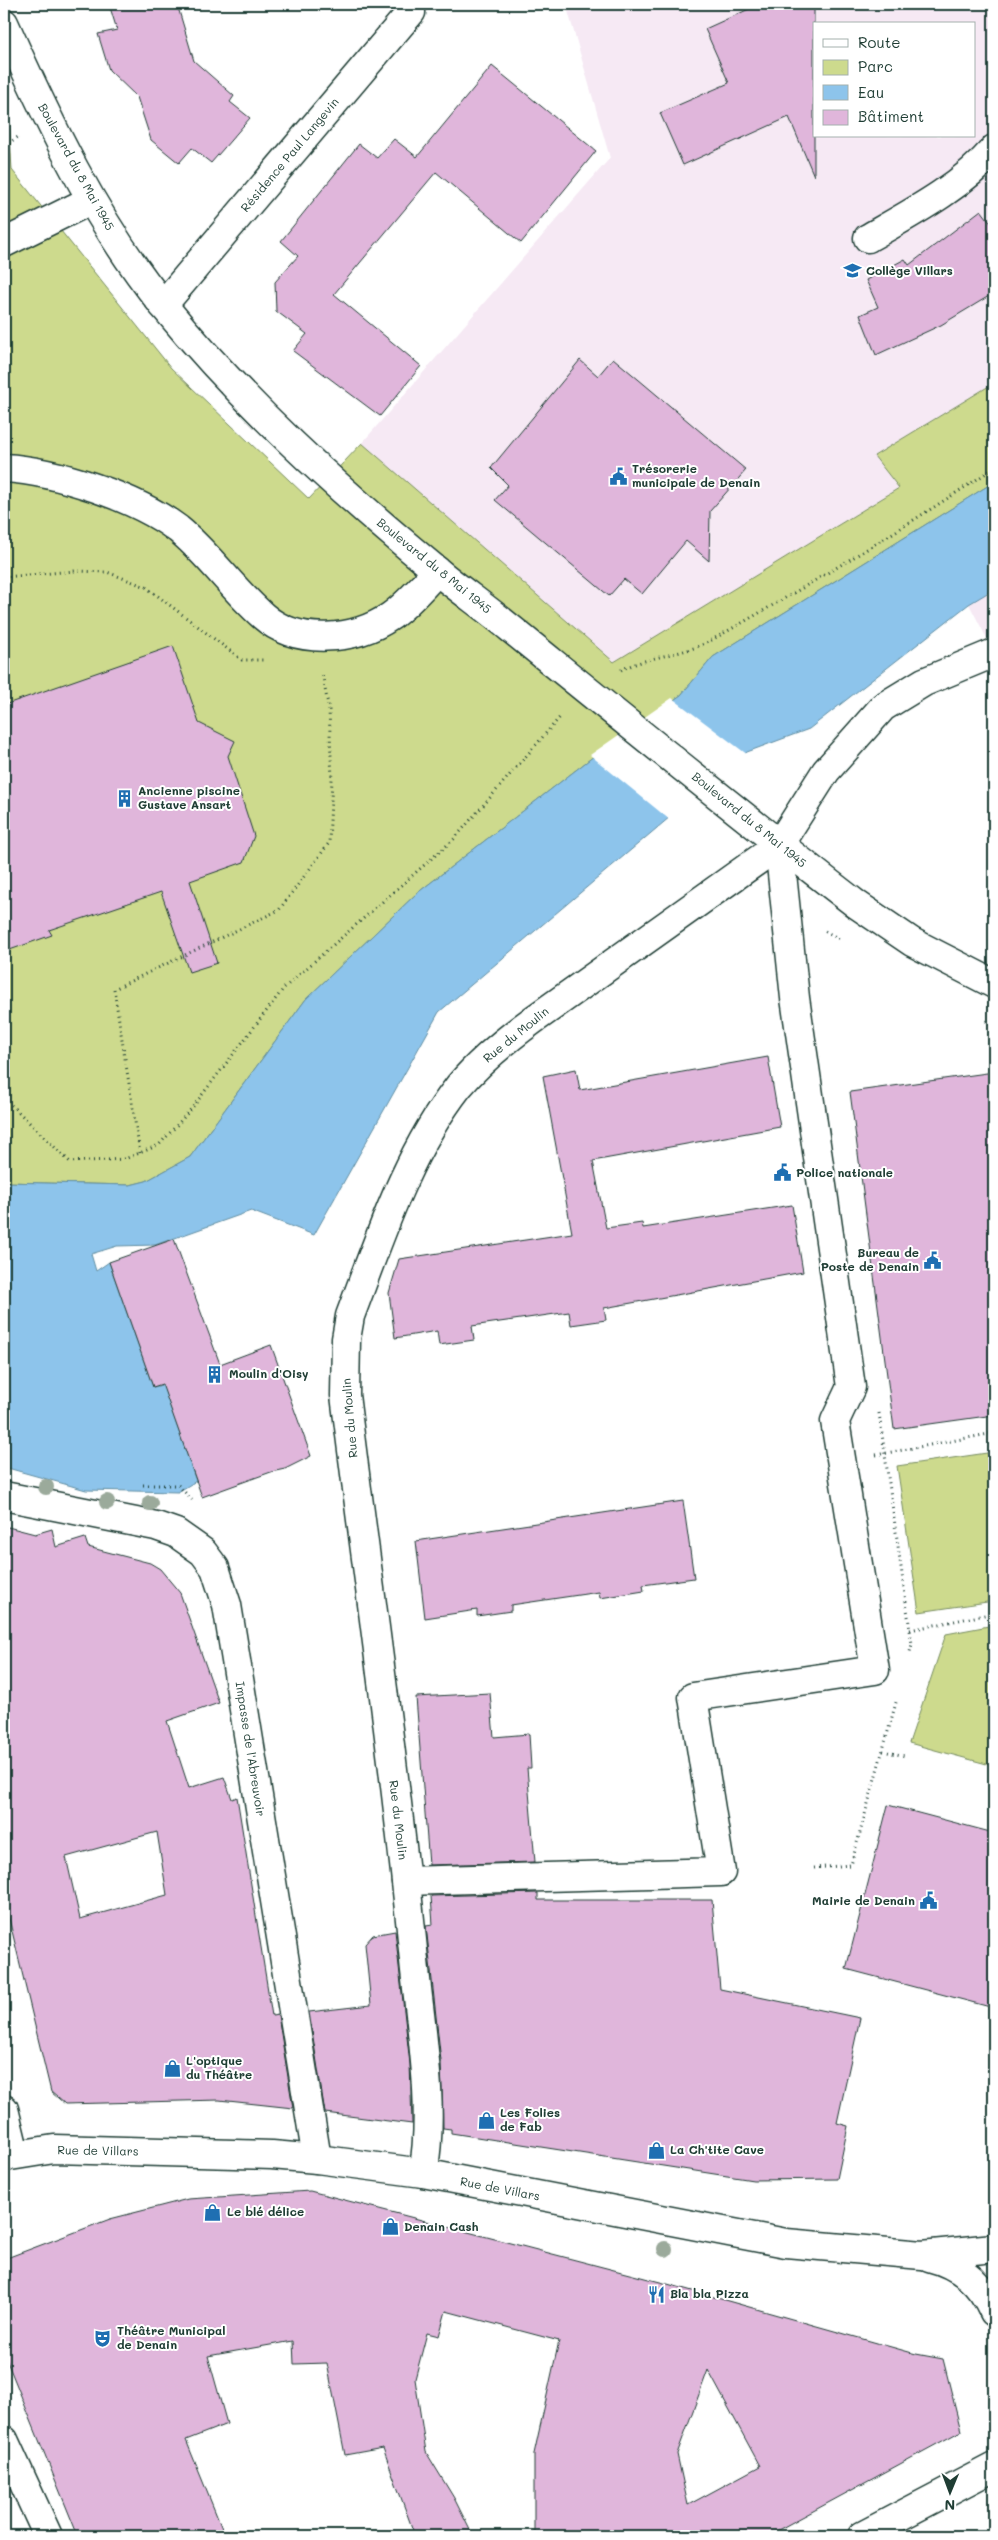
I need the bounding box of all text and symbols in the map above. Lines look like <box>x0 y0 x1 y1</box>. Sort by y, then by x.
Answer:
legend <box>813 22 976 138</box>
text: Route <box>858 32 901 52</box>
text: Parc <box>858 56 893 76</box>
text: Eau <box>858 82 884 102</box>
street label: Résidence Paul Langevin <box>237 94 342 215</box>
street label: Boulevard du 8 Mai 1945 <box>35 100 119 233</box>
text: Bâtiment <box>858 106 924 126</box>
school or university icon: Collège Villars <box>842 261 862 281</box>
place label: Collège Villars <box>866 262 953 278</box>
place label: Trésorerie municipale de Denain <box>632 460 760 490</box>
public building icon: Trésorerie municipale de Denain <box>608 466 628 486</box>
street label: Boulevard du 8 Mai 1945 <box>374 514 495 616</box>
street label: Boulevard du 8 Mai 1945 <box>689 768 810 870</box>
place label: Ancienne piscine Gustave Ansart <box>138 782 240 812</box>
building icon: Ancienne piscine Gustave Ansart <box>114 788 134 808</box>
street label: Rue du Moulin <box>479 1003 552 1066</box>
public building icon: Police nationale <box>772 1163 792 1183</box>
place label: Police nationale <box>796 1164 893 1180</box>
place label: Bureau de Poste de Denain <box>821 1244 919 1274</box>
public building icon: Bureau de Poste de Denain <box>923 1250 943 1270</box>
building icon: Moulin d'Oisy <box>205 1364 225 1384</box>
place label: Moulin d'Oisy <box>229 1365 309 1381</box>
street label: Rue du Moulin <box>338 1377 360 1459</box>
street label: Impasse de l'Abreuvoir <box>232 1680 270 1817</box>
street label: Rue du Moulin <box>386 1779 412 1861</box>
public building icon: Mairie de Denain <box>919 1891 939 1911</box>
place label: Mairie de Denain <box>812 1892 915 1908</box>
place label: L'optique du Théâtre <box>186 2052 252 2082</box>
shop icon: L'optique du Théâtre <box>162 2058 182 2078</box>
place label: Les Folies de Fab <box>500 2104 560 2134</box>
shop icon: Les Folies de Fab <box>476 2110 496 2130</box>
shop icon: La Ch'tite Cave <box>646 2140 666 2160</box>
street label: Rue de Villars <box>57 2141 139 2159</box>
place label: La Ch'tite Cave <box>670 2141 764 2157</box>
street label: Rue de Villars <box>459 2172 542 2204</box>
shop icon: Le blé délice <box>203 2202 223 2222</box>
place label: Le blé délice <box>227 2203 304 2219</box>
shop icon: Denain Cash <box>380 2217 400 2237</box>
place label: Denain Cash <box>404 2218 479 2234</box>
restaurant icon: Bla bla Pizza <box>646 2284 666 2304</box>
place label: Bla bla Pizza <box>670 2285 749 2301</box>
place label: Théâtre Municipal de Denain <box>117 2322 226 2352</box>
theatre icon: Théâtre Municipal de Denain <box>93 2328 113 2348</box>
north arrow <box>926 2468 976 2518</box>
text: N <box>944 2496 955 2515</box>

